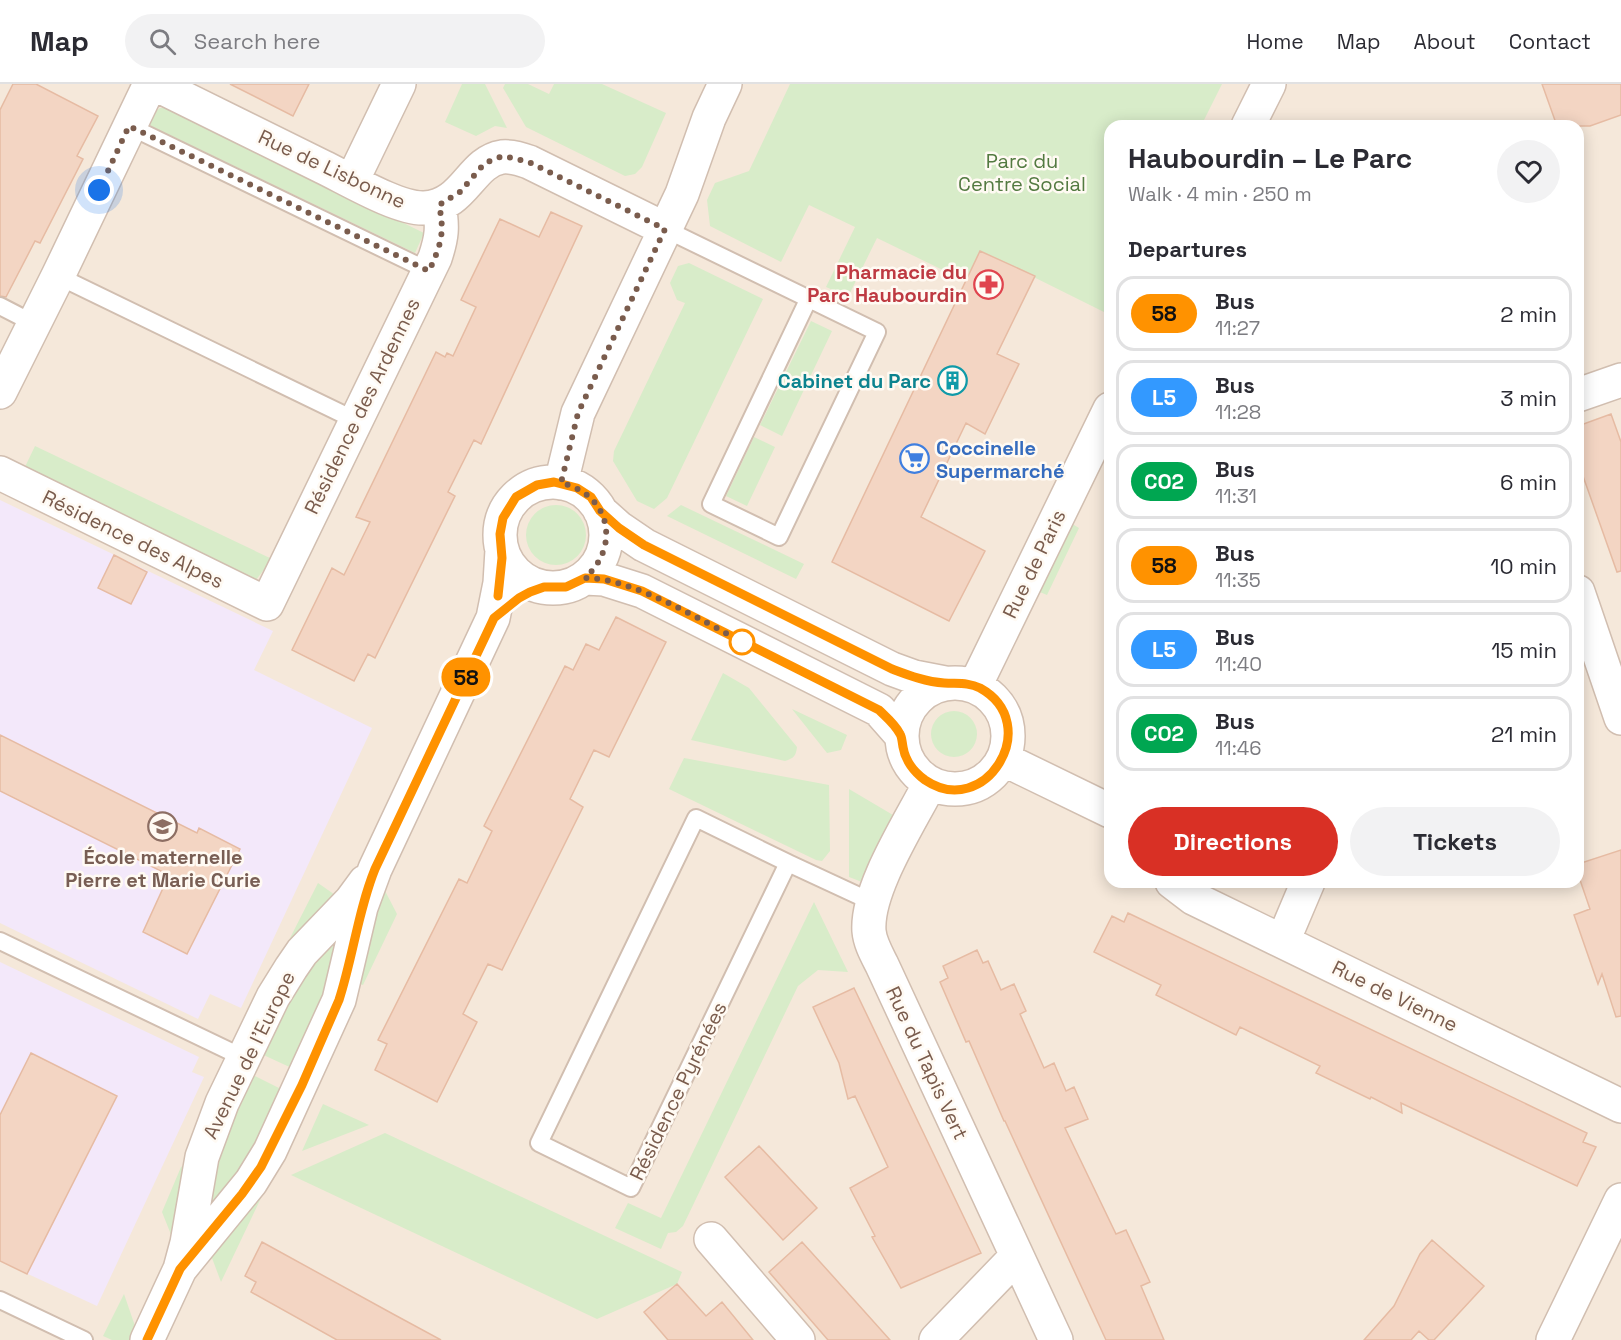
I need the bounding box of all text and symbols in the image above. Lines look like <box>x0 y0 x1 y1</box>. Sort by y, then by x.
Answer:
search box <box>125 14 545 68</box>
text: Map <box>30 23 89 59</box>
icon: search <box>146 25 179 58</box>
text: Search here <box>194 27 321 55</box>
text: Home <box>1246 28 1304 55</box>
text: Map <box>1337 28 1381 55</box>
text: About <box>1414 28 1476 55</box>
text: Contact <box>1509 28 1591 55</box>
street label: Rue de Lisbonne <box>254 123 410 215</box>
text: Haubourdin – Le Parc <box>1128 140 1412 176</box>
button: heart <box>1497 140 1560 203</box>
park label: Parc du Centre Social <box>958 148 1086 197</box>
your location <box>84 175 114 205</box>
text: Walk · 4 min · 250 m <box>1128 181 1312 207</box>
text: Departures <box>1128 235 1247 263</box>
place label: Pharmacie du Parc Haubourdin <box>807 259 967 308</box>
pharmacy icon: Pharmacie du Parc Haubourdin <box>972 268 1004 300</box>
text: Bus <box>1215 287 1255 315</box>
street label: Résidence des Ardennes <box>298 294 426 518</box>
text: 58 <box>1151 300 1177 327</box>
text: 2 min <box>1500 300 1557 328</box>
text: 11:27 <box>1215 315 1260 341</box>
building icon: Cabinet du Parc <box>936 365 968 397</box>
place label: Cabinet du Parc <box>778 368 931 394</box>
text: Bus <box>1215 371 1255 399</box>
text: L5 <box>1152 384 1176 411</box>
text: 3 min <box>1500 384 1557 412</box>
text: 11:28 <box>1215 399 1261 425</box>
place label: Coccinelle Supermarché <box>936 435 1064 484</box>
supermarket icon: Coccinelle Supermarché <box>899 443 931 475</box>
text: Bus <box>1215 455 1255 483</box>
text: CO2 <box>1144 468 1184 495</box>
text: 6 min <box>1500 468 1557 496</box>
text: 11:31 <box>1215 483 1257 509</box>
street label: Résidence des Alpes <box>38 484 228 594</box>
street label: Rue de Paris <box>996 505 1072 623</box>
text: Bus <box>1215 539 1255 567</box>
text: 58 <box>1151 552 1177 579</box>
text: 10 min <box>1490 552 1557 580</box>
text: 11:35 <box>1215 567 1261 593</box>
text: Bus <box>1215 623 1255 651</box>
unlabelled marker <box>729 629 755 655</box>
text: L5 <box>1152 636 1176 663</box>
text: 15 min <box>1491 636 1557 664</box>
text: 11:40 <box>1215 651 1262 677</box>
line badge: 58 <box>439 658 493 696</box>
text: 58 <box>453 664 479 691</box>
text: Bus <box>1215 707 1255 735</box>
text: CO2 <box>1144 720 1184 747</box>
text: 21 min <box>1491 720 1557 748</box>
text: 11:46 <box>1215 735 1262 761</box>
button: Directions <box>1128 807 1338 876</box>
button: Tickets <box>1350 807 1560 876</box>
school or university icon: École maternelle Pierre et Marie Curie <box>147 810 179 842</box>
place label: École maternelle Pierre et Marie Curie <box>65 844 261 893</box>
street label: Rue de Vienne <box>1328 954 1462 1038</box>
street label: Avenue de l'Europe <box>197 967 301 1143</box>
street label: Rue du Tapis Vert <box>880 982 974 1144</box>
street label: Résidence Pyrénées <box>623 997 733 1185</box>

